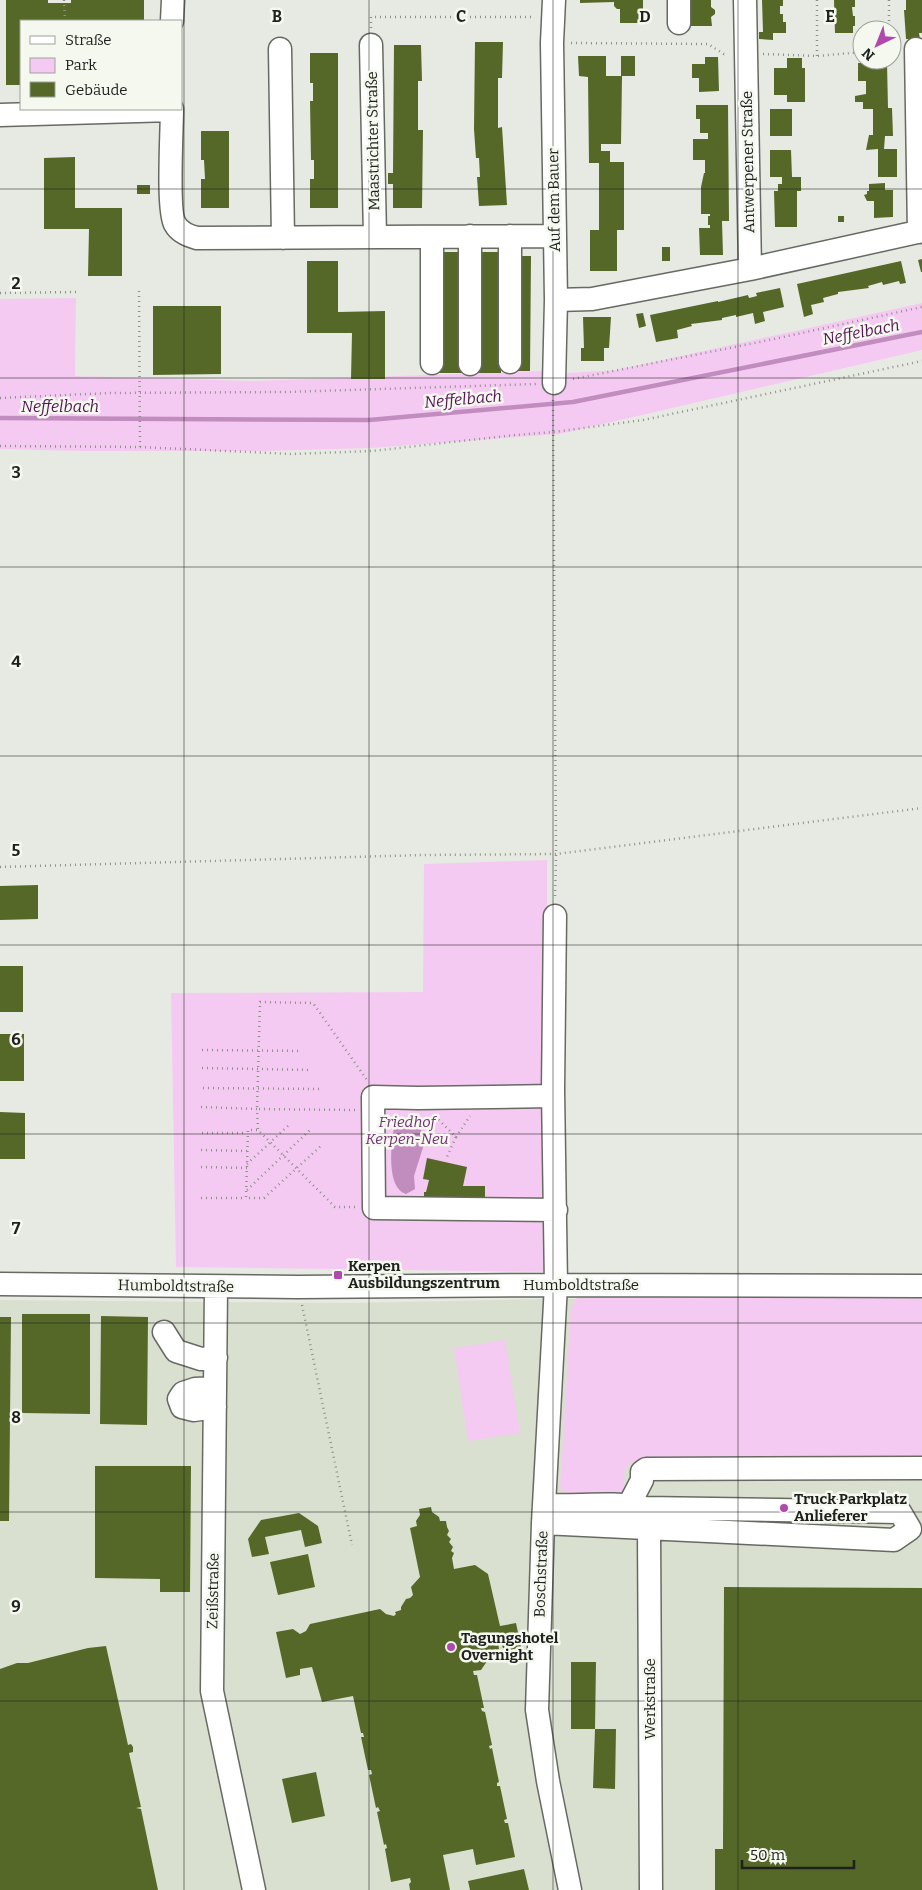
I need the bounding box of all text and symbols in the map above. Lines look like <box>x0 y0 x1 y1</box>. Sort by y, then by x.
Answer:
text: B <box>272 7 282 26</box>
text: C <box>456 7 466 26</box>
text: D <box>639 7 651 26</box>
text: E <box>825 7 835 26</box>
legend <box>20 20 182 110</box>
north arrow <box>852 20 902 70</box>
text: Straße <box>65 31 111 49</box>
text: N <box>859 44 878 64</box>
text: Park <box>65 56 97 74</box>
street label: Maastrichter Straße <box>363 71 383 211</box>
text: Gebäude <box>65 81 128 99</box>
street label: Antwerpener Straße <box>738 91 758 233</box>
street label: Auf dem Bauer <box>544 148 564 252</box>
text: 2 <box>11 274 21 293</box>
water label: Neffelbach <box>821 315 901 349</box>
water label: Neffelbach <box>423 386 503 412</box>
water label: Neffelbach <box>21 397 99 416</box>
text: 3 <box>11 463 21 482</box>
text: 4 <box>11 652 21 671</box>
text: 5 <box>12 841 21 860</box>
text: 6 <box>11 1030 21 1049</box>
park label: Friedhof Kerpen-Neu <box>365 1113 449 1148</box>
text: 7 <box>12 1219 21 1238</box>
place label: Kerpen Ausbildungszentrum <box>348 1257 500 1292</box>
marker: Kerpen Ausbildungszentrum <box>332 1269 344 1281</box>
street label: Humboldtstraße <box>118 1276 234 1296</box>
street label: Humboldtstraße <box>523 1276 639 1294</box>
text: 8 <box>11 1408 21 1427</box>
place label: Truck Parkplatz Anlieferer <box>794 1490 908 1525</box>
marker: Truck Parkplatz Anlieferer <box>778 1502 790 1514</box>
street label: Boschstraße <box>530 1530 552 1618</box>
street label: Zeißstraße <box>203 1553 223 1629</box>
text: 9 <box>11 1597 21 1616</box>
place label: Tagungshotel Overnight <box>461 1629 559 1664</box>
marker: Tagungshotel Overnight <box>445 1641 457 1653</box>
street label: Werkstraße <box>641 1658 659 1740</box>
scale bar <box>742 1838 854 1870</box>
text: 50 m <box>750 1846 786 1864</box>

